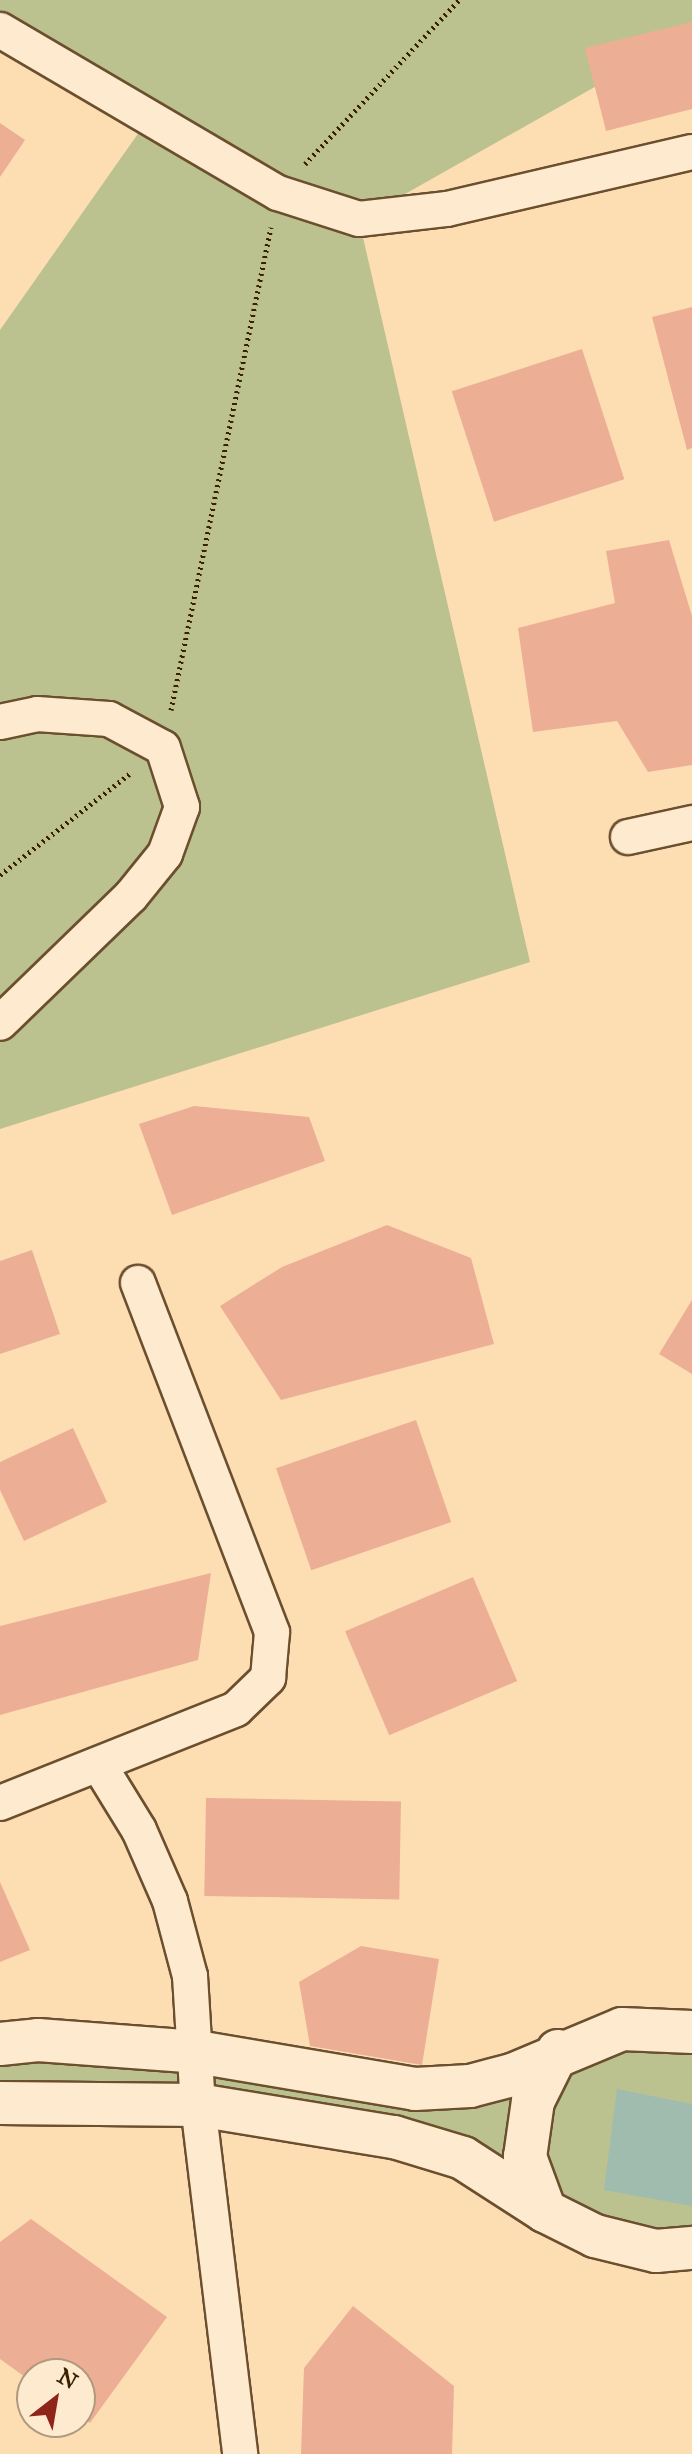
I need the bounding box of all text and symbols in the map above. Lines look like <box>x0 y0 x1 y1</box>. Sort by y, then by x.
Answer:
north arrow <box>16 2358 96 2438</box>
text: N <box>53 2362 83 2395</box>

